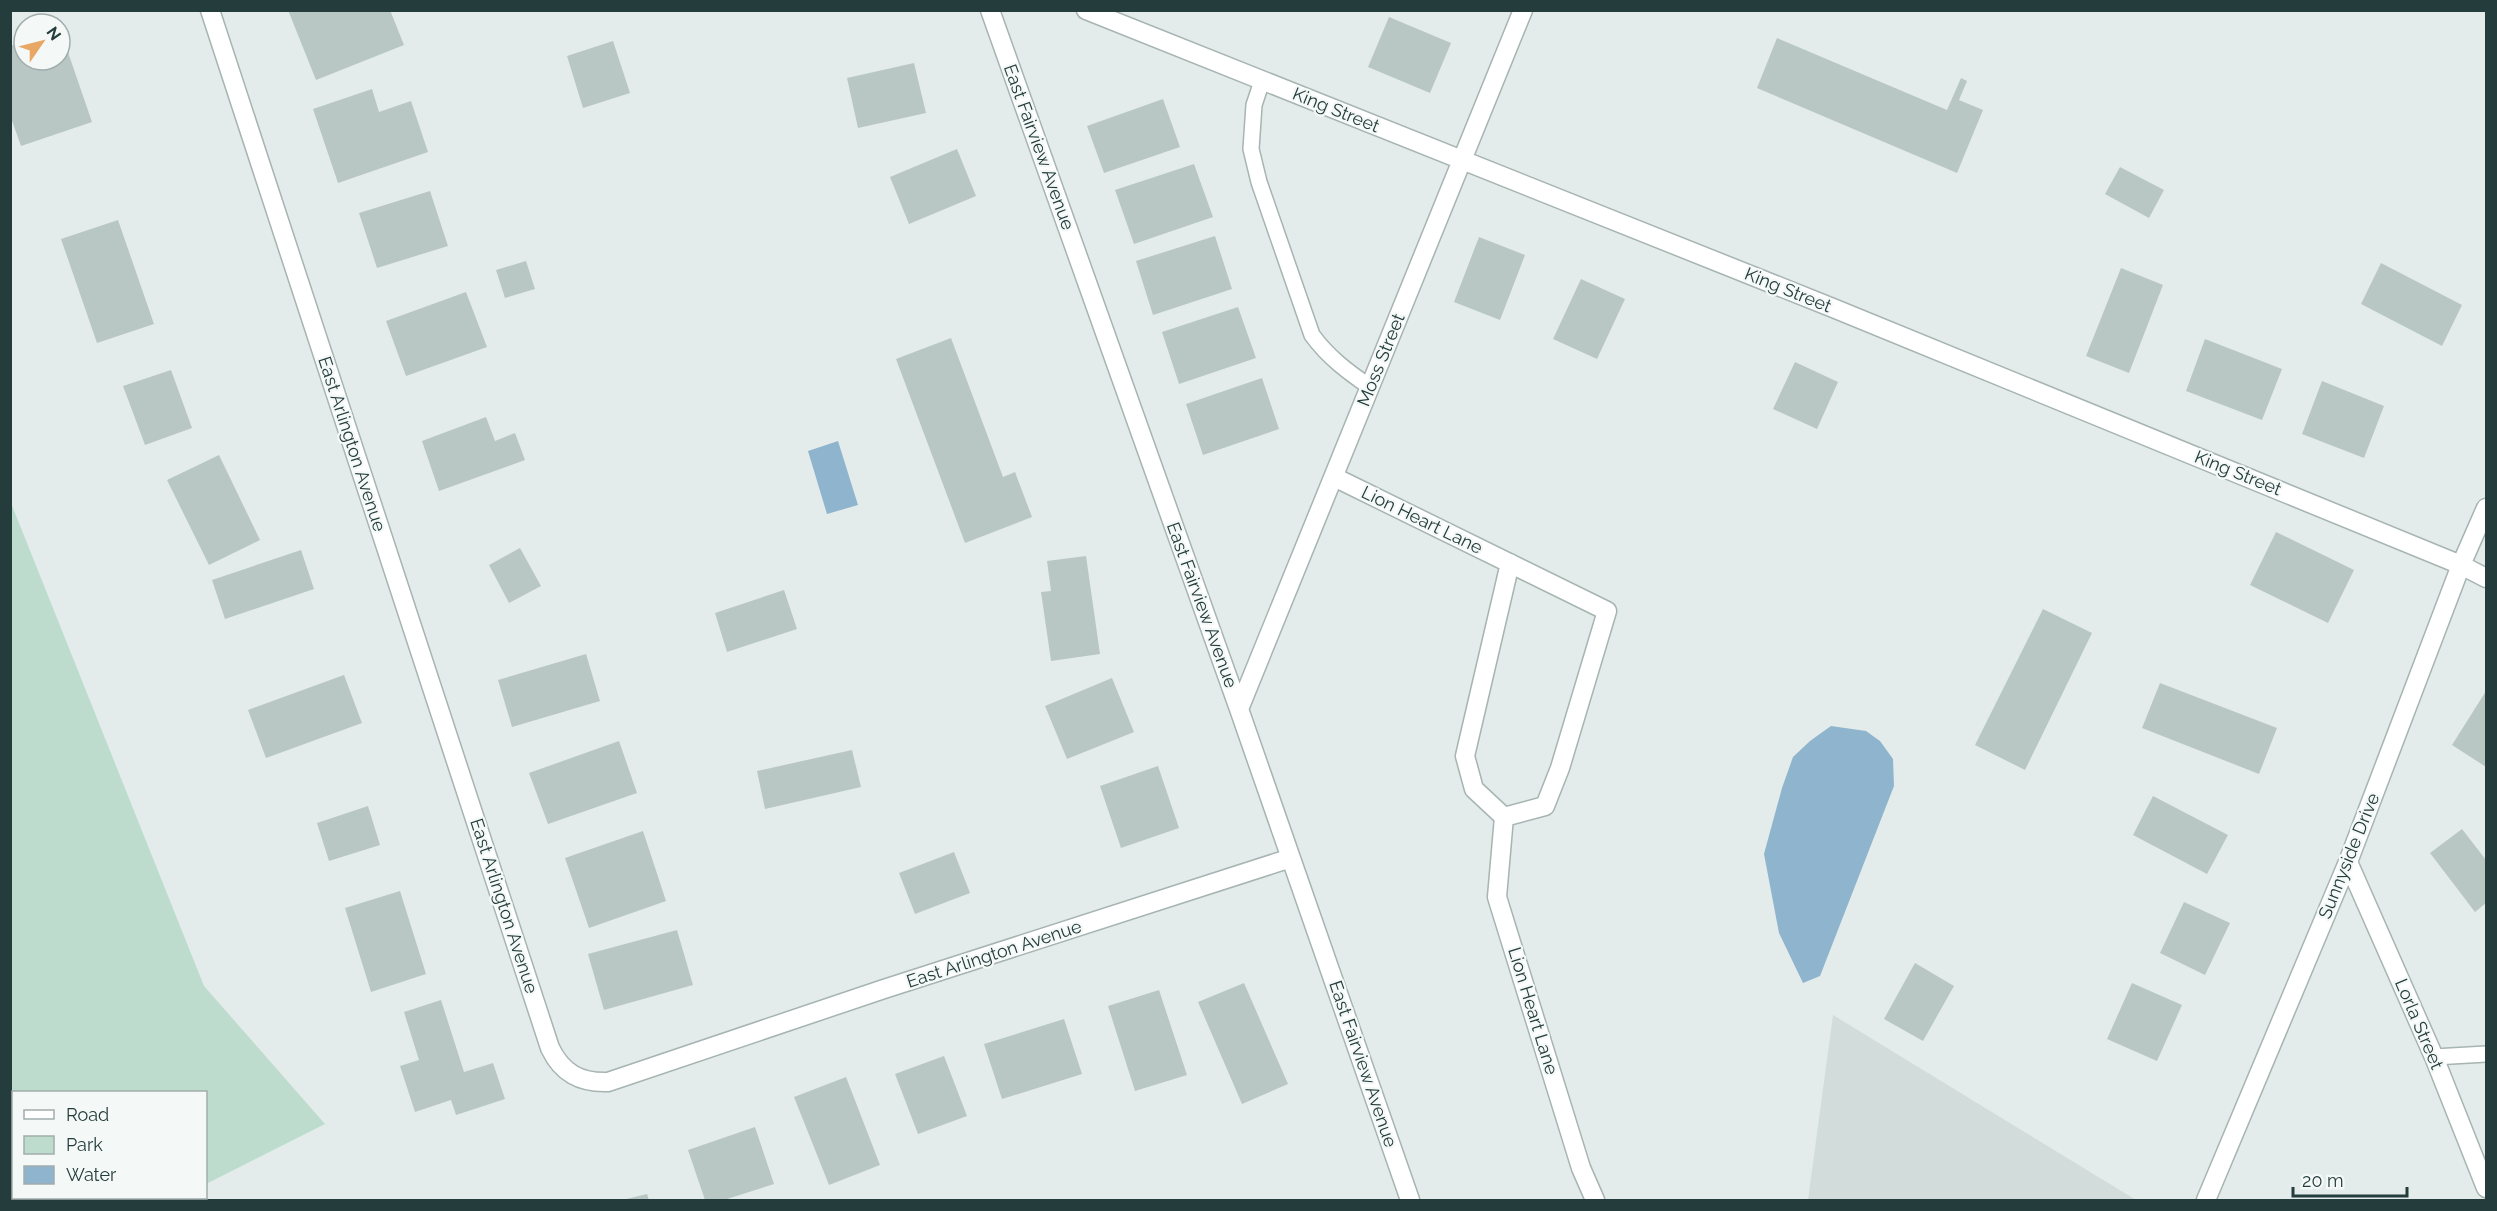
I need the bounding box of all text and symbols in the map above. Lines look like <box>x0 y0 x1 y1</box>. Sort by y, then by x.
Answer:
north arrow <box>12 12 72 72</box>
text: N <box>43 23 65 44</box>
street label: East Fairview Avenue <box>1000 61 1079 233</box>
street label: King Street <box>1290 83 1383 136</box>
street label: King Street <box>1742 263 1835 316</box>
street label: Moss Street <box>1352 310 1409 409</box>
street label: East Arlington Avenue <box>314 354 391 534</box>
street label: King Street <box>2192 446 2285 499</box>
street label: Lion Heart Lane <box>1358 481 1487 558</box>
street label: East Fairview Avenue <box>1163 519 1242 691</box>
street label: Sunnyside Drive <box>2314 789 2384 922</box>
street label: East Arlington Avenue <box>466 816 543 996</box>
street label: East Arlington Avenue <box>904 915 1084 992</box>
street label: Lion Heart Lane <box>1504 945 1563 1077</box>
street label: Lorla Street <box>2391 975 2448 1072</box>
street label: East Fairview Avenue <box>1325 978 1402 1150</box>
legend <box>12 1091 207 1199</box>
text: Road <box>66 1104 109 1125</box>
text: Park <box>66 1134 103 1155</box>
scale bar <box>2293 1160 2407 1198</box>
text: Water <box>66 1164 117 1185</box>
text: 20 m <box>2302 1170 2344 1191</box>

